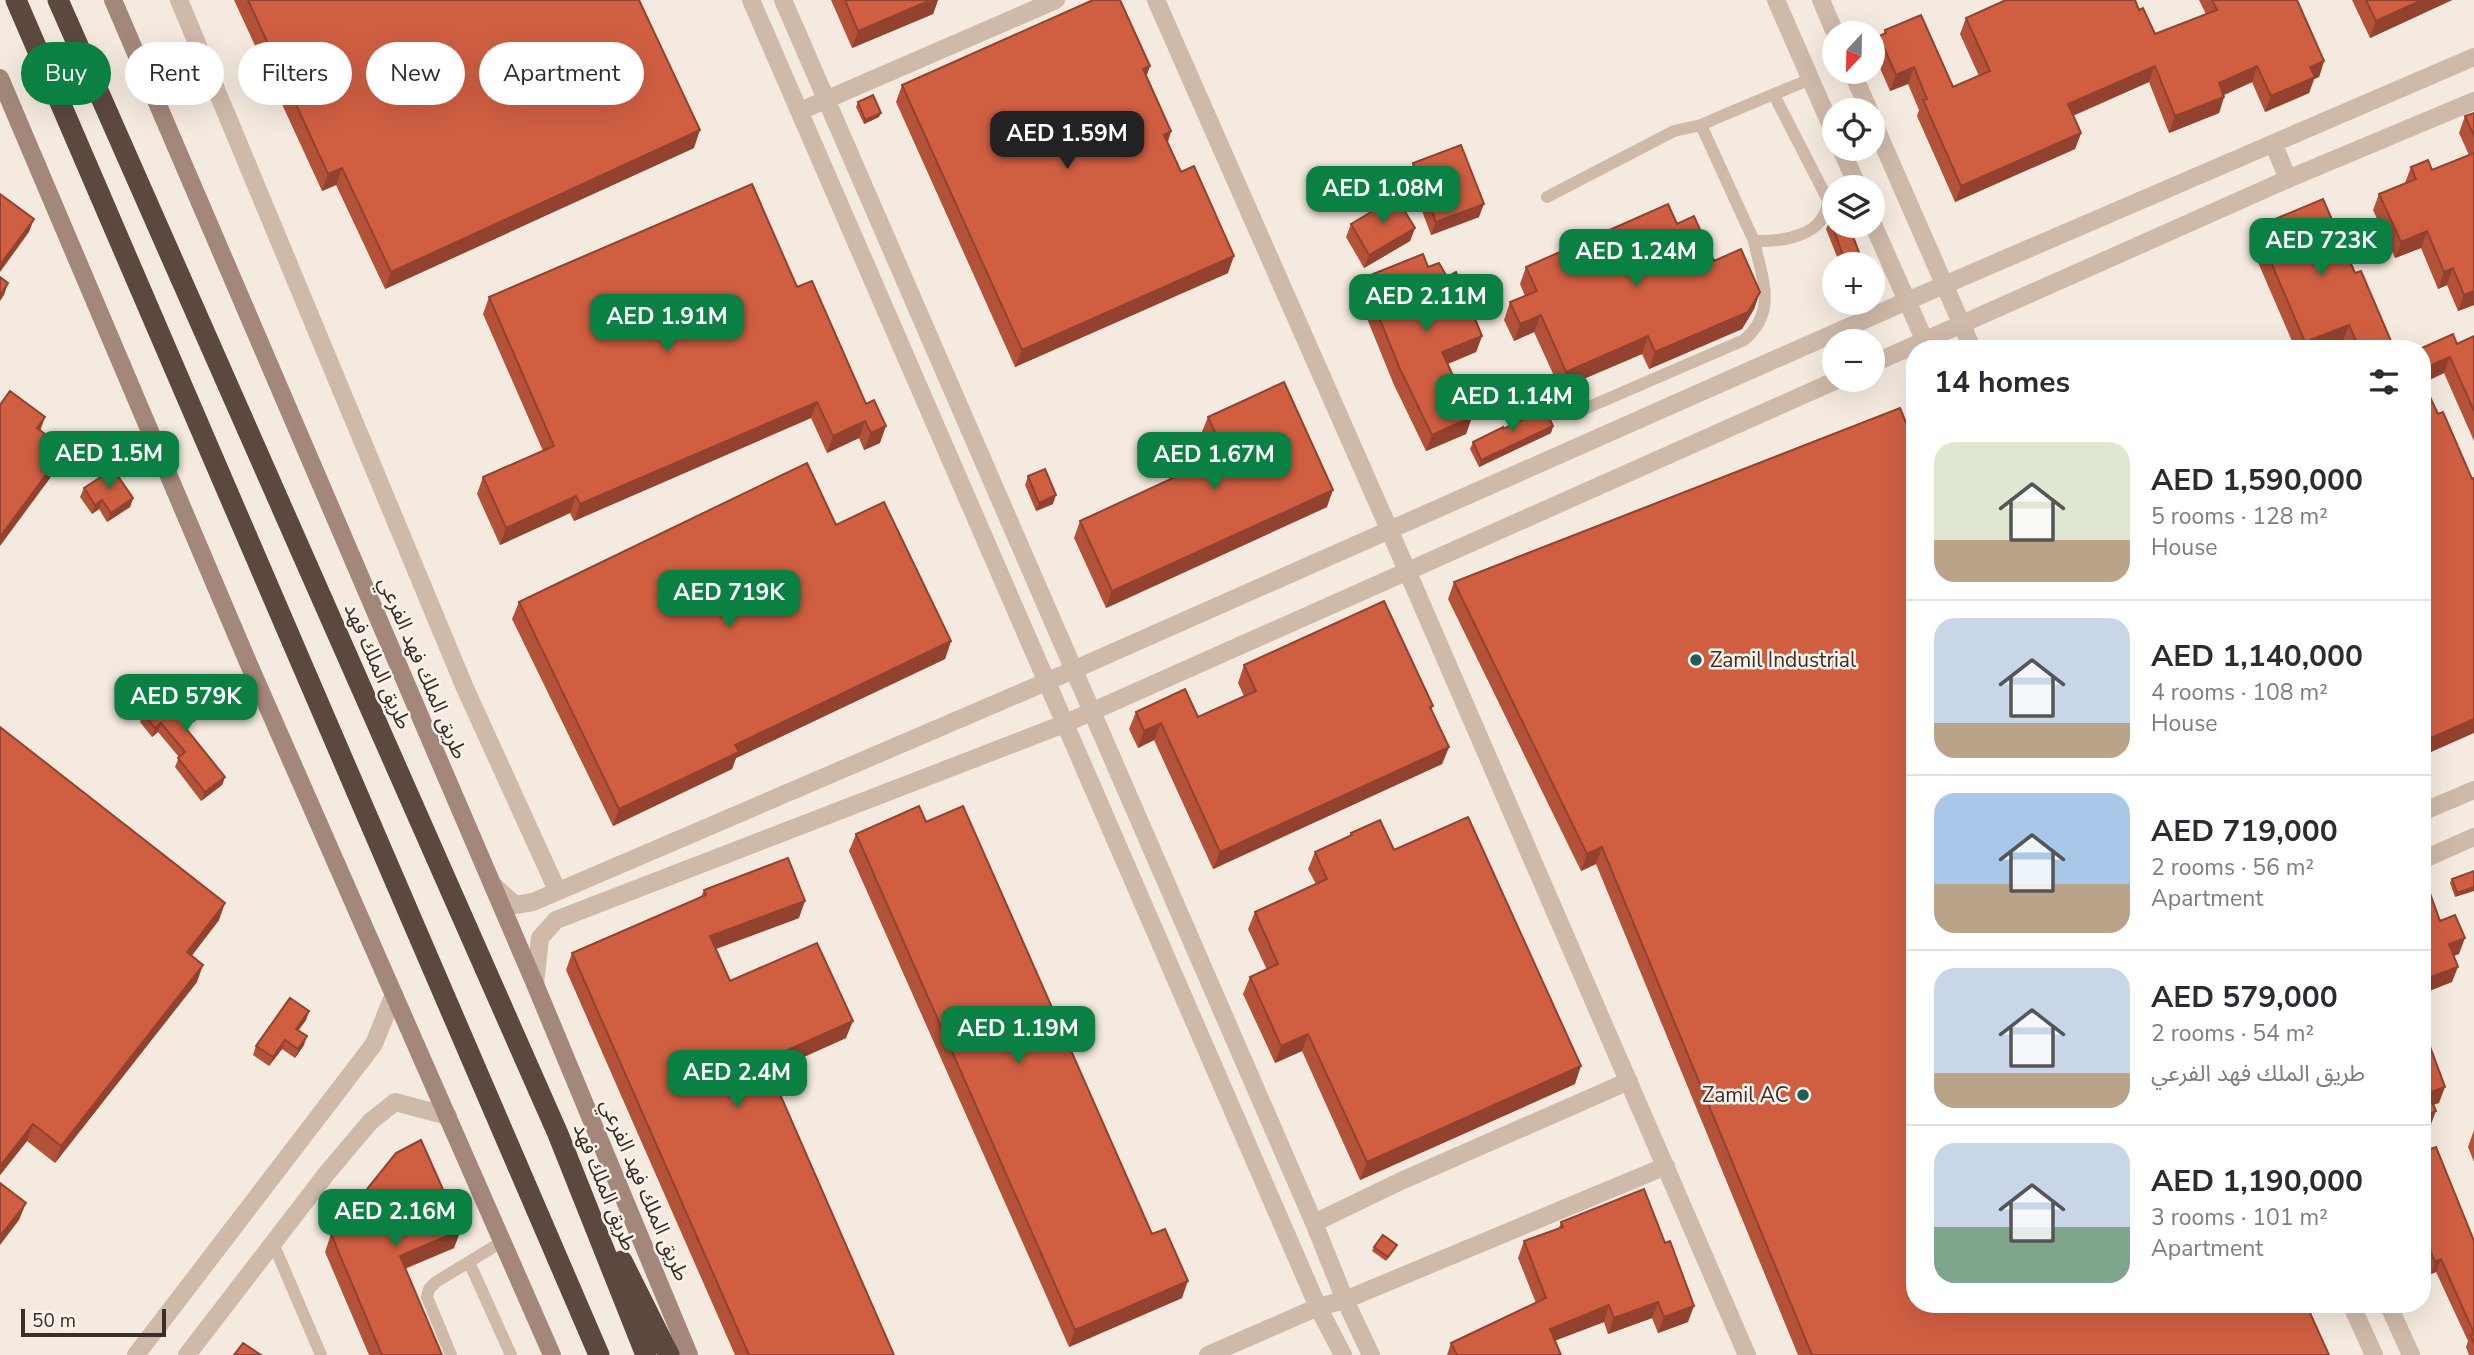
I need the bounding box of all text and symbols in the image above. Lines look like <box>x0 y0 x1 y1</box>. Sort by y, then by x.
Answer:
north arrow <box>1822 21 1885 84</box>
map controls <box>1822 21 1885 392</box>
chip: Buy <box>21 42 111 105</box>
chip: Rent <box>125 42 224 105</box>
chip: Filters <box>238 42 352 105</box>
chip: New <box>366 42 465 105</box>
chip: Apartment <box>479 42 644 105</box>
button: locate <box>1822 98 1885 161</box>
pin: AED 1.59M <box>987 111 1147 171</box>
text: AED 1.59M <box>1006 118 1128 149</box>
pin: AED 1.08M <box>1303 166 1463 226</box>
text: AED 1.08M <box>1322 173 1444 204</box>
button: layers <box>1822 175 1885 238</box>
pin: AED 723K <box>2249 218 2393 278</box>
text: AED 723K <box>2265 225 2377 256</box>
pin: AED 1.24M <box>1556 230 1716 289</box>
text: AED 1.24M <box>1575 236 1697 267</box>
button: + <box>1822 252 1885 315</box>
pin: AED 2.11M <box>1346 274 1506 334</box>
text: AED 2.11M <box>1365 281 1487 312</box>
pin: AED 1.91M <box>587 294 747 354</box>
text: AED 1.91M <box>606 301 728 332</box>
button: − <box>1822 329 1885 392</box>
text: 14 homes <box>1934 362 2070 403</box>
icon: filters <box>2365 363 2403 401</box>
pin: AED 1.14M <box>1432 374 1592 434</box>
text: AED 1.14M <box>1451 381 1573 412</box>
pin: AED 1.5M <box>37 432 181 491</box>
pin: AED 1.67M <box>1134 433 1294 492</box>
text: AED 1.5M <box>55 438 163 469</box>
text: AED 1.67M <box>1153 439 1275 470</box>
text: AED 1,590,000 <box>2151 460 2363 501</box>
icon: home <box>1990 470 2074 554</box>
text: 5 rooms · 128 m² <box>2151 501 2328 532</box>
text: House <box>2151 532 2218 563</box>
pin: AED 719K <box>657 570 801 630</box>
street label: طريق الملك فهد الفرعي <box>370 573 474 764</box>
text: AED 719K <box>673 577 785 608</box>
street label: طريق الملك فهد <box>338 598 418 734</box>
text: AED 1,140,000 <box>2151 636 2363 677</box>
place label: Zamil Industrial <box>1710 646 1857 674</box>
icon: home <box>1990 646 2074 730</box>
marker: Zamil Industrial <box>1688 652 1704 668</box>
pin: AED 579K <box>114 674 258 734</box>
text: 4 rooms · 108 m² <box>2151 677 2328 708</box>
text: AED 579K <box>130 681 242 712</box>
text: House <box>2151 708 2218 739</box>
text: AED 719,000 <box>2151 811 2338 852</box>
icon: home <box>1990 821 2074 905</box>
text: 2 rooms · 56 m² <box>2151 852 2314 883</box>
text: Apartment <box>2151 883 2263 914</box>
text: AED 579,000 <box>2151 977 2338 1018</box>
icon: home <box>1990 996 2074 1080</box>
pin: AED 1.19M <box>938 1006 1098 1066</box>
text: AED 1.19M <box>957 1013 1079 1044</box>
text: 2 rooms · 54 m² <box>2151 1018 2314 1049</box>
pin: AED 2.4M <box>665 1050 809 1110</box>
text: AED 2.4M <box>683 1057 791 1088</box>
text: طريق الملك فهد الفرعي <box>2151 1058 2365 1089</box>
place label: Zamil AC <box>1702 1081 1789 1109</box>
marker: Zamil AC <box>1795 1087 1811 1103</box>
street label: طريق الملك فهد الفرعي <box>592 1095 696 1286</box>
street label: طريق الملك فهد <box>567 1119 643 1255</box>
text: AED 1,190,000 <box>2151 1161 2363 1202</box>
icon: home <box>1990 1171 2074 1255</box>
pin: AED 2.16M <box>315 1190 475 1249</box>
text: AED 2.16M <box>334 1196 456 1227</box>
text: 3 rooms · 101 m² <box>2151 1202 2328 1233</box>
text: Apartment <box>2151 1233 2263 1264</box>
scale bar <box>21 1306 166 1338</box>
text: 50 m <box>32 1308 76 1334</box>

